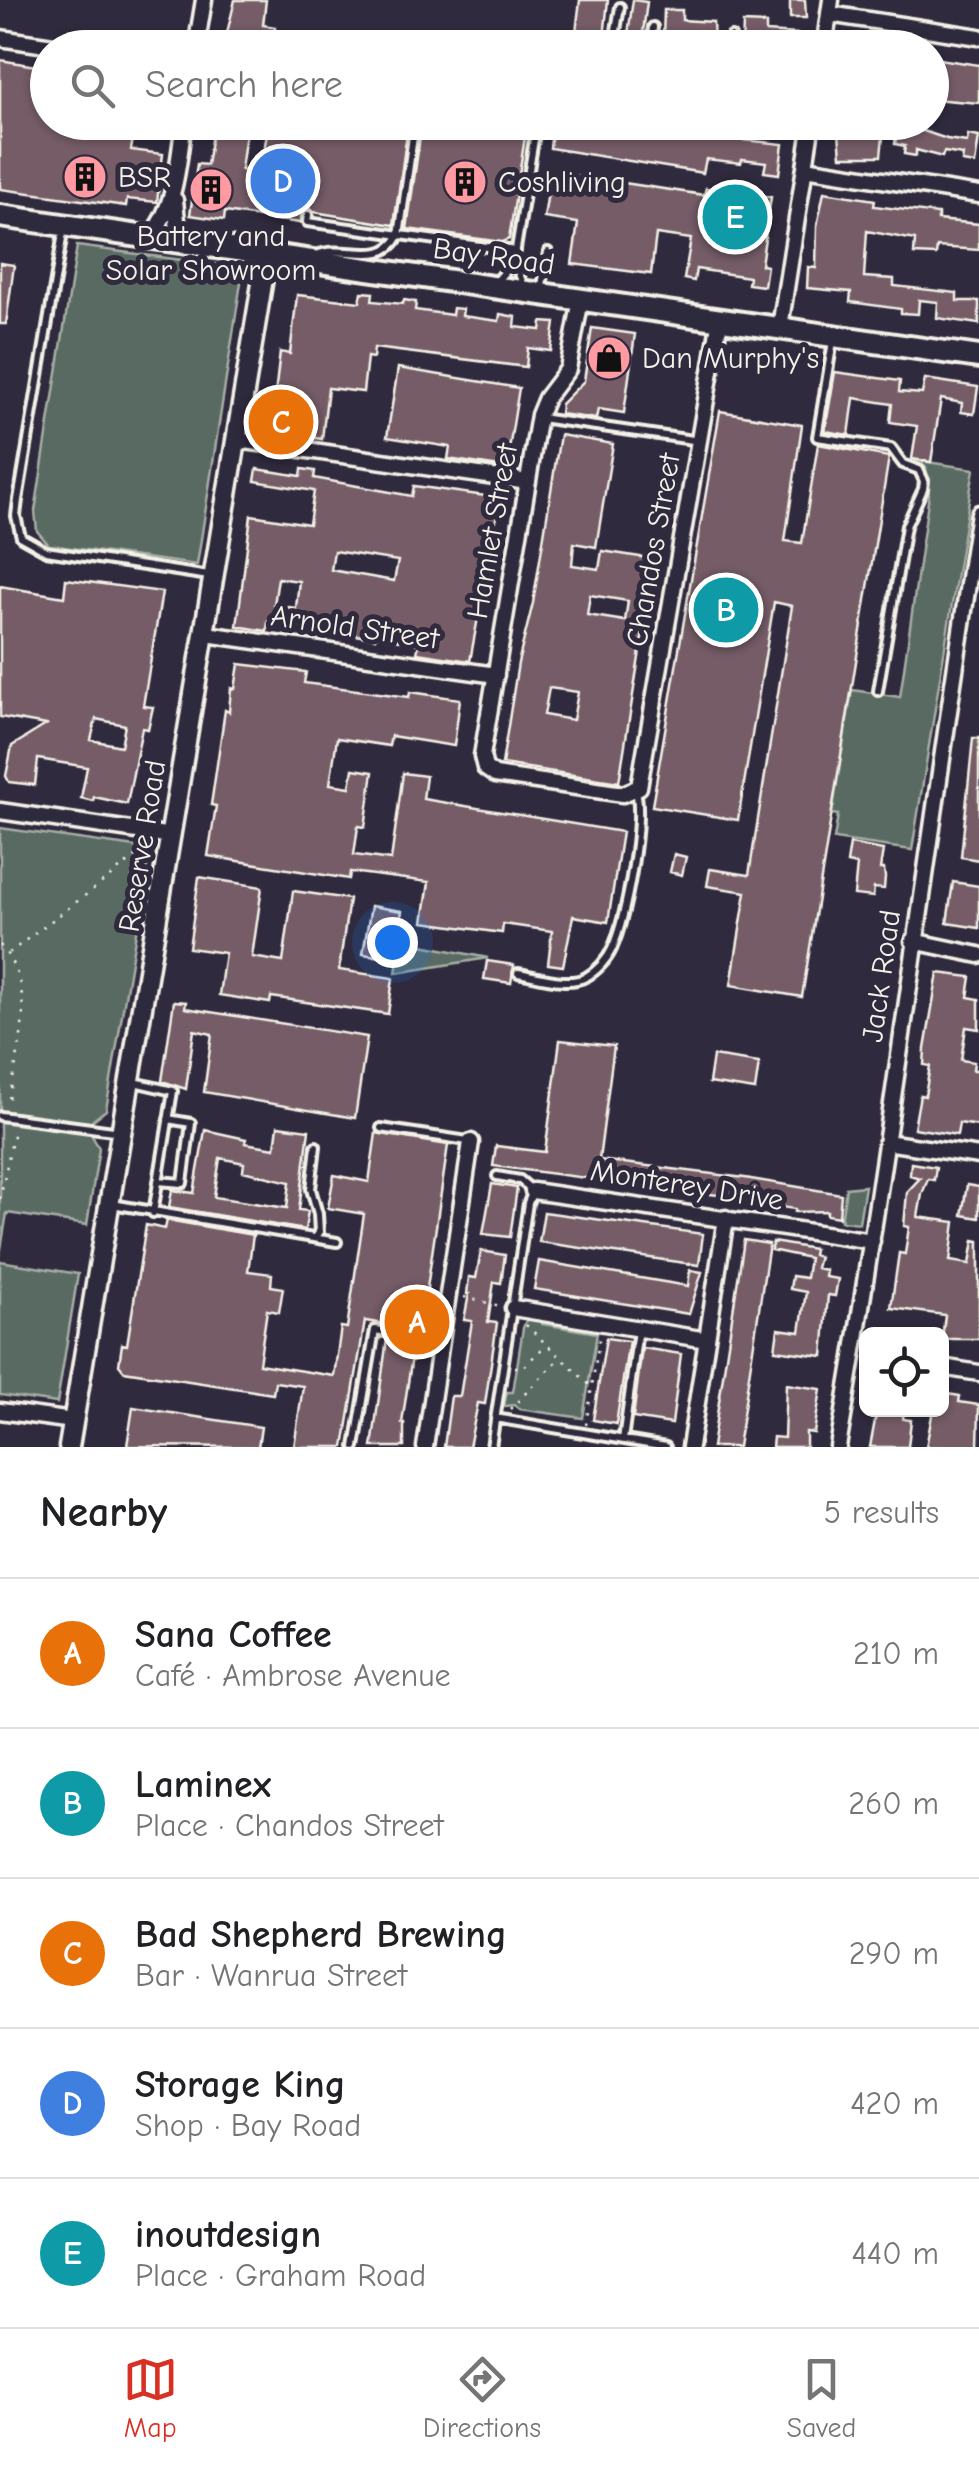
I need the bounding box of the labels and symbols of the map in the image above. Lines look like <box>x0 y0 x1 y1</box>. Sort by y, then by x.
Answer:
pin: D <box>250 144 316 218</box>
building icon: BSR <box>62 154 108 200</box>
building icon: Coshliving <box>442 159 488 205</box>
place label: BSR <box>118 160 171 195</box>
place label: Coshliving <box>498 165 626 200</box>
building icon: Battery and Solar Showroom <box>188 167 234 213</box>
pin: E <box>702 180 768 254</box>
place label: Battery and Solar Showroom <box>106 219 316 288</box>
street label: Bay Road <box>431 231 557 282</box>
shop icon: Dan Murphy's <box>586 335 632 381</box>
place label: Dan Murphy's <box>642 341 819 376</box>
pin: C <box>248 384 314 460</box>
street label: Hamlet Street <box>460 439 525 621</box>
street label: Chandos Street <box>619 449 688 650</box>
pin: B <box>694 572 758 648</box>
street label: Arnold Street <box>269 598 443 657</box>
street label: Reserve Road <box>112 758 173 935</box>
street label: Jack Road <box>855 908 908 1044</box>
your location <box>367 917 418 968</box>
street label: Monterey Drive <box>588 1153 786 1218</box>
pin: A <box>384 1284 450 1360</box>

